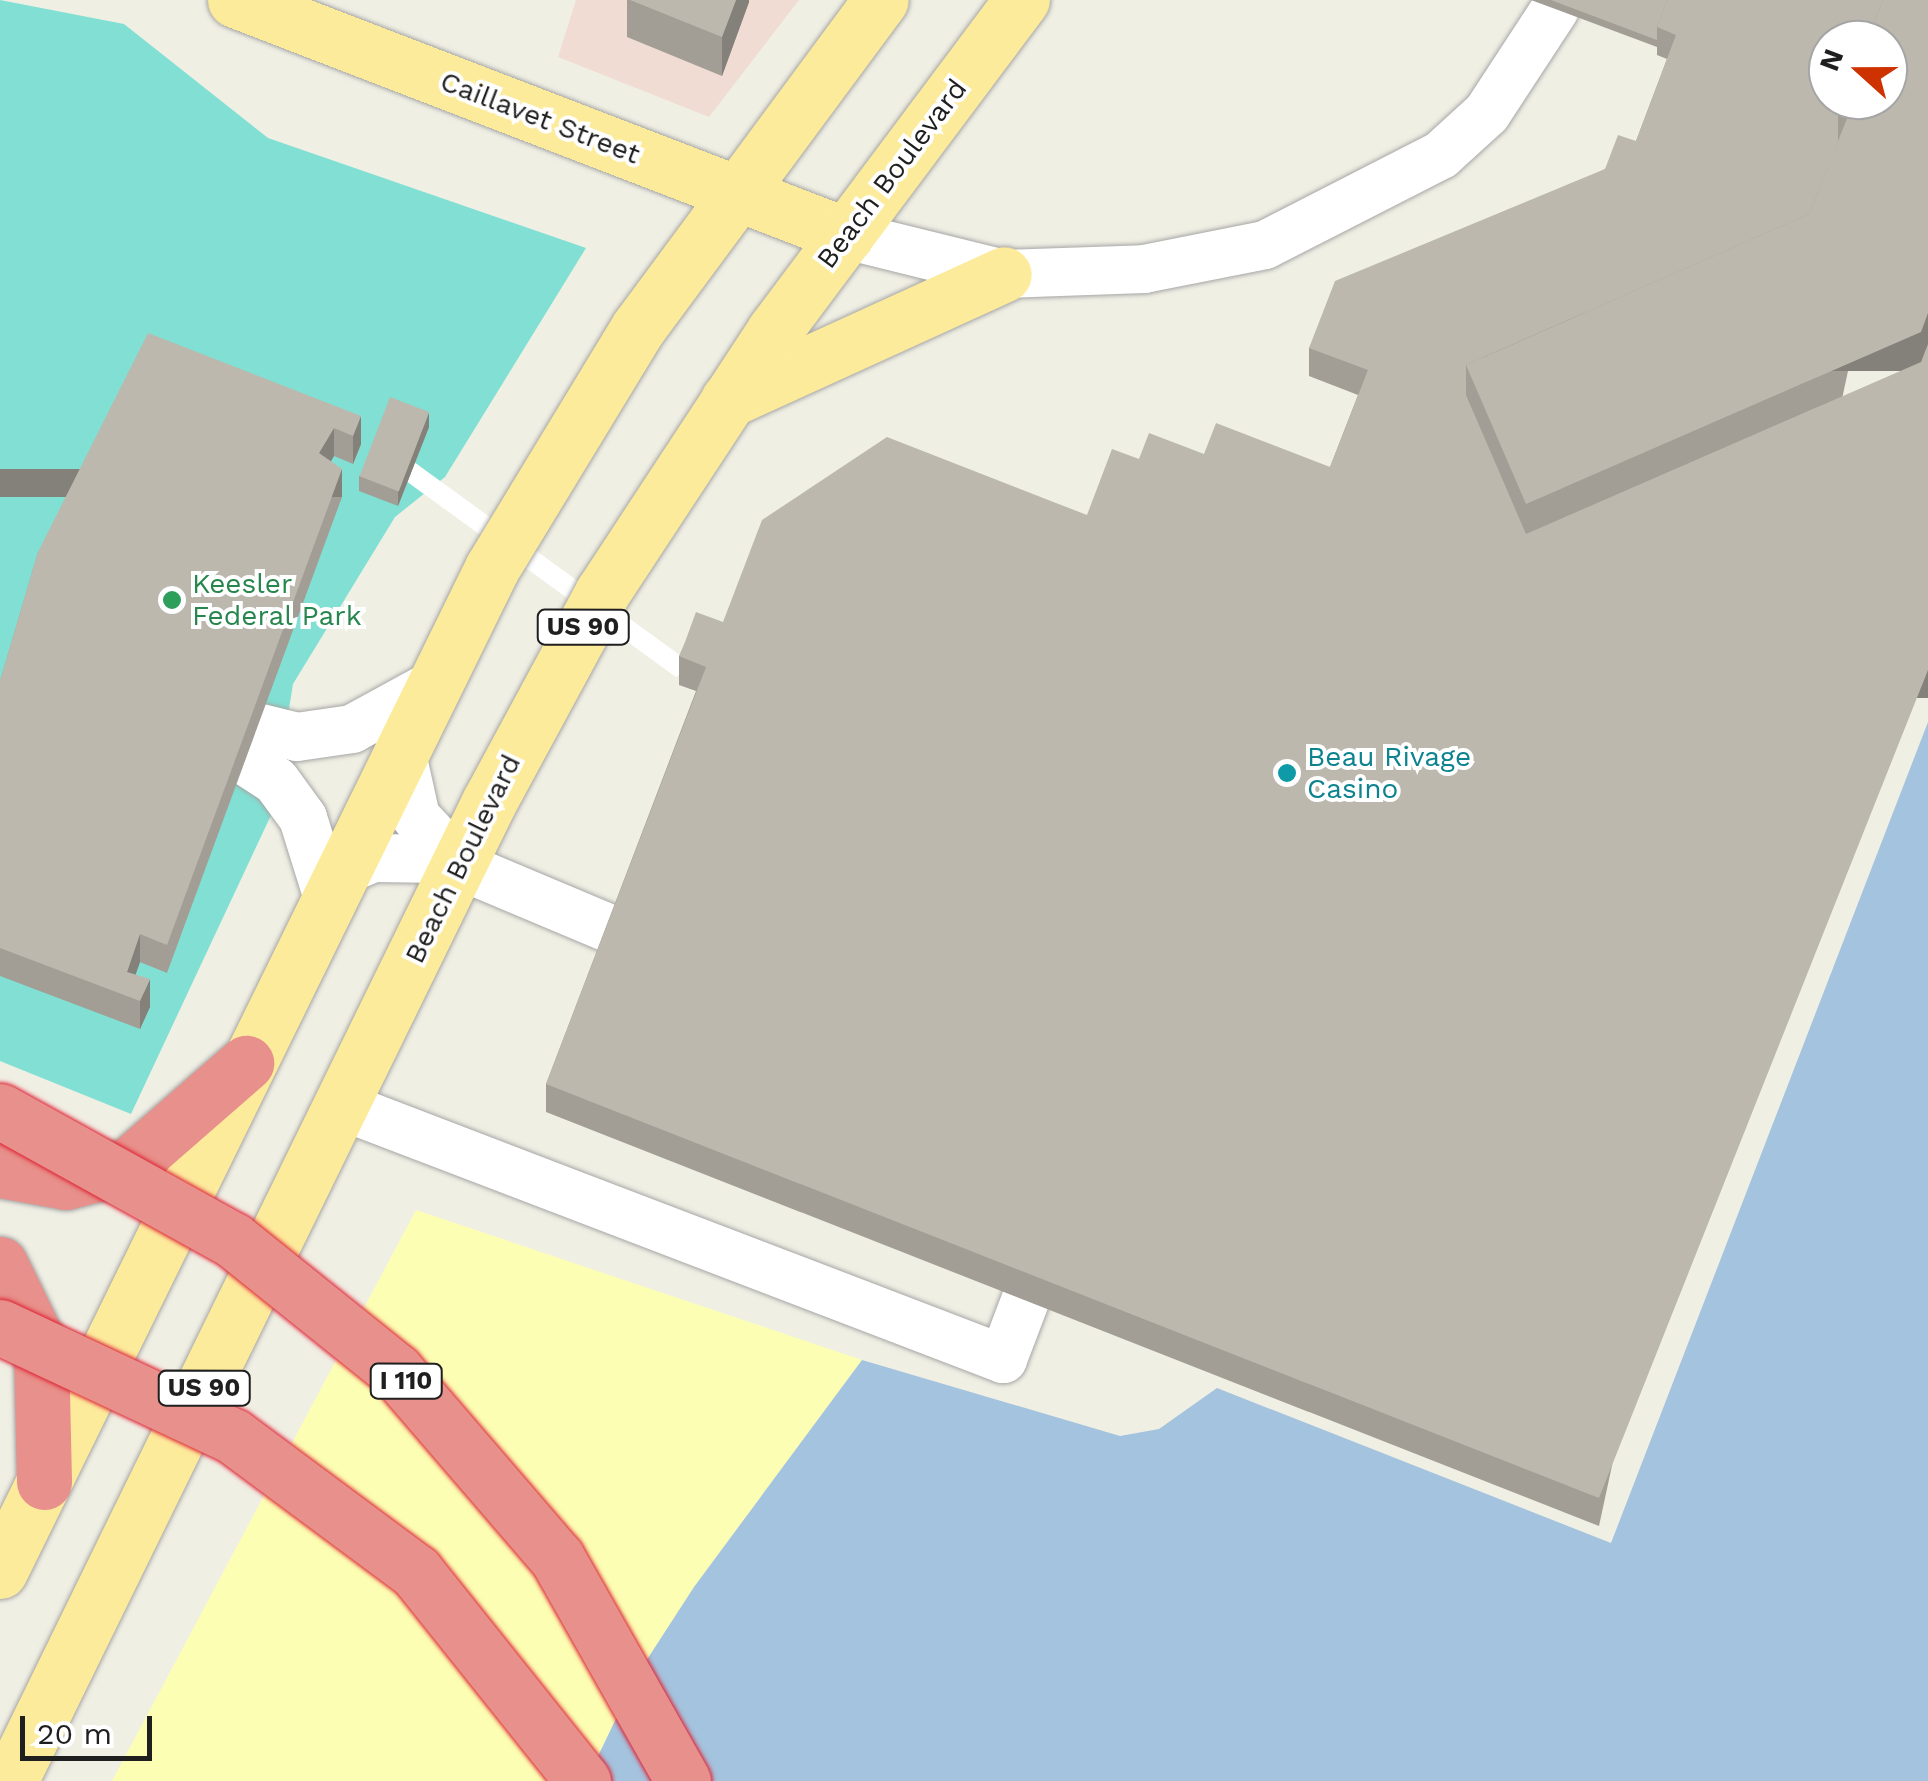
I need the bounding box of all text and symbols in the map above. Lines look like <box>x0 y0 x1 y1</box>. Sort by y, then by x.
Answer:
north arrow <box>1808 20 1908 120</box>
text: N <box>1812 44 1851 75</box>
street label: Caillavet Street <box>436 65 644 171</box>
street label: Beach Boulevard <box>810 73 974 275</box>
place label: Keesler Federal Park <box>192 567 363 633</box>
marker: Keesler Federal Park <box>161 589 183 611</box>
road number: US 90 <box>536 607 630 647</box>
place label: Beau Rivage Casino <box>1307 740 1471 806</box>
street label: Beach Boulevard <box>398 749 528 969</box>
marker: Beau Rivage Casino <box>1276 762 1298 784</box>
road number: I 110 <box>368 1361 444 1401</box>
road number: US 90 <box>156 1368 252 1408</box>
scale bar <box>25 1696 158 1758</box>
text: 20 m <box>37 1716 112 1751</box>

